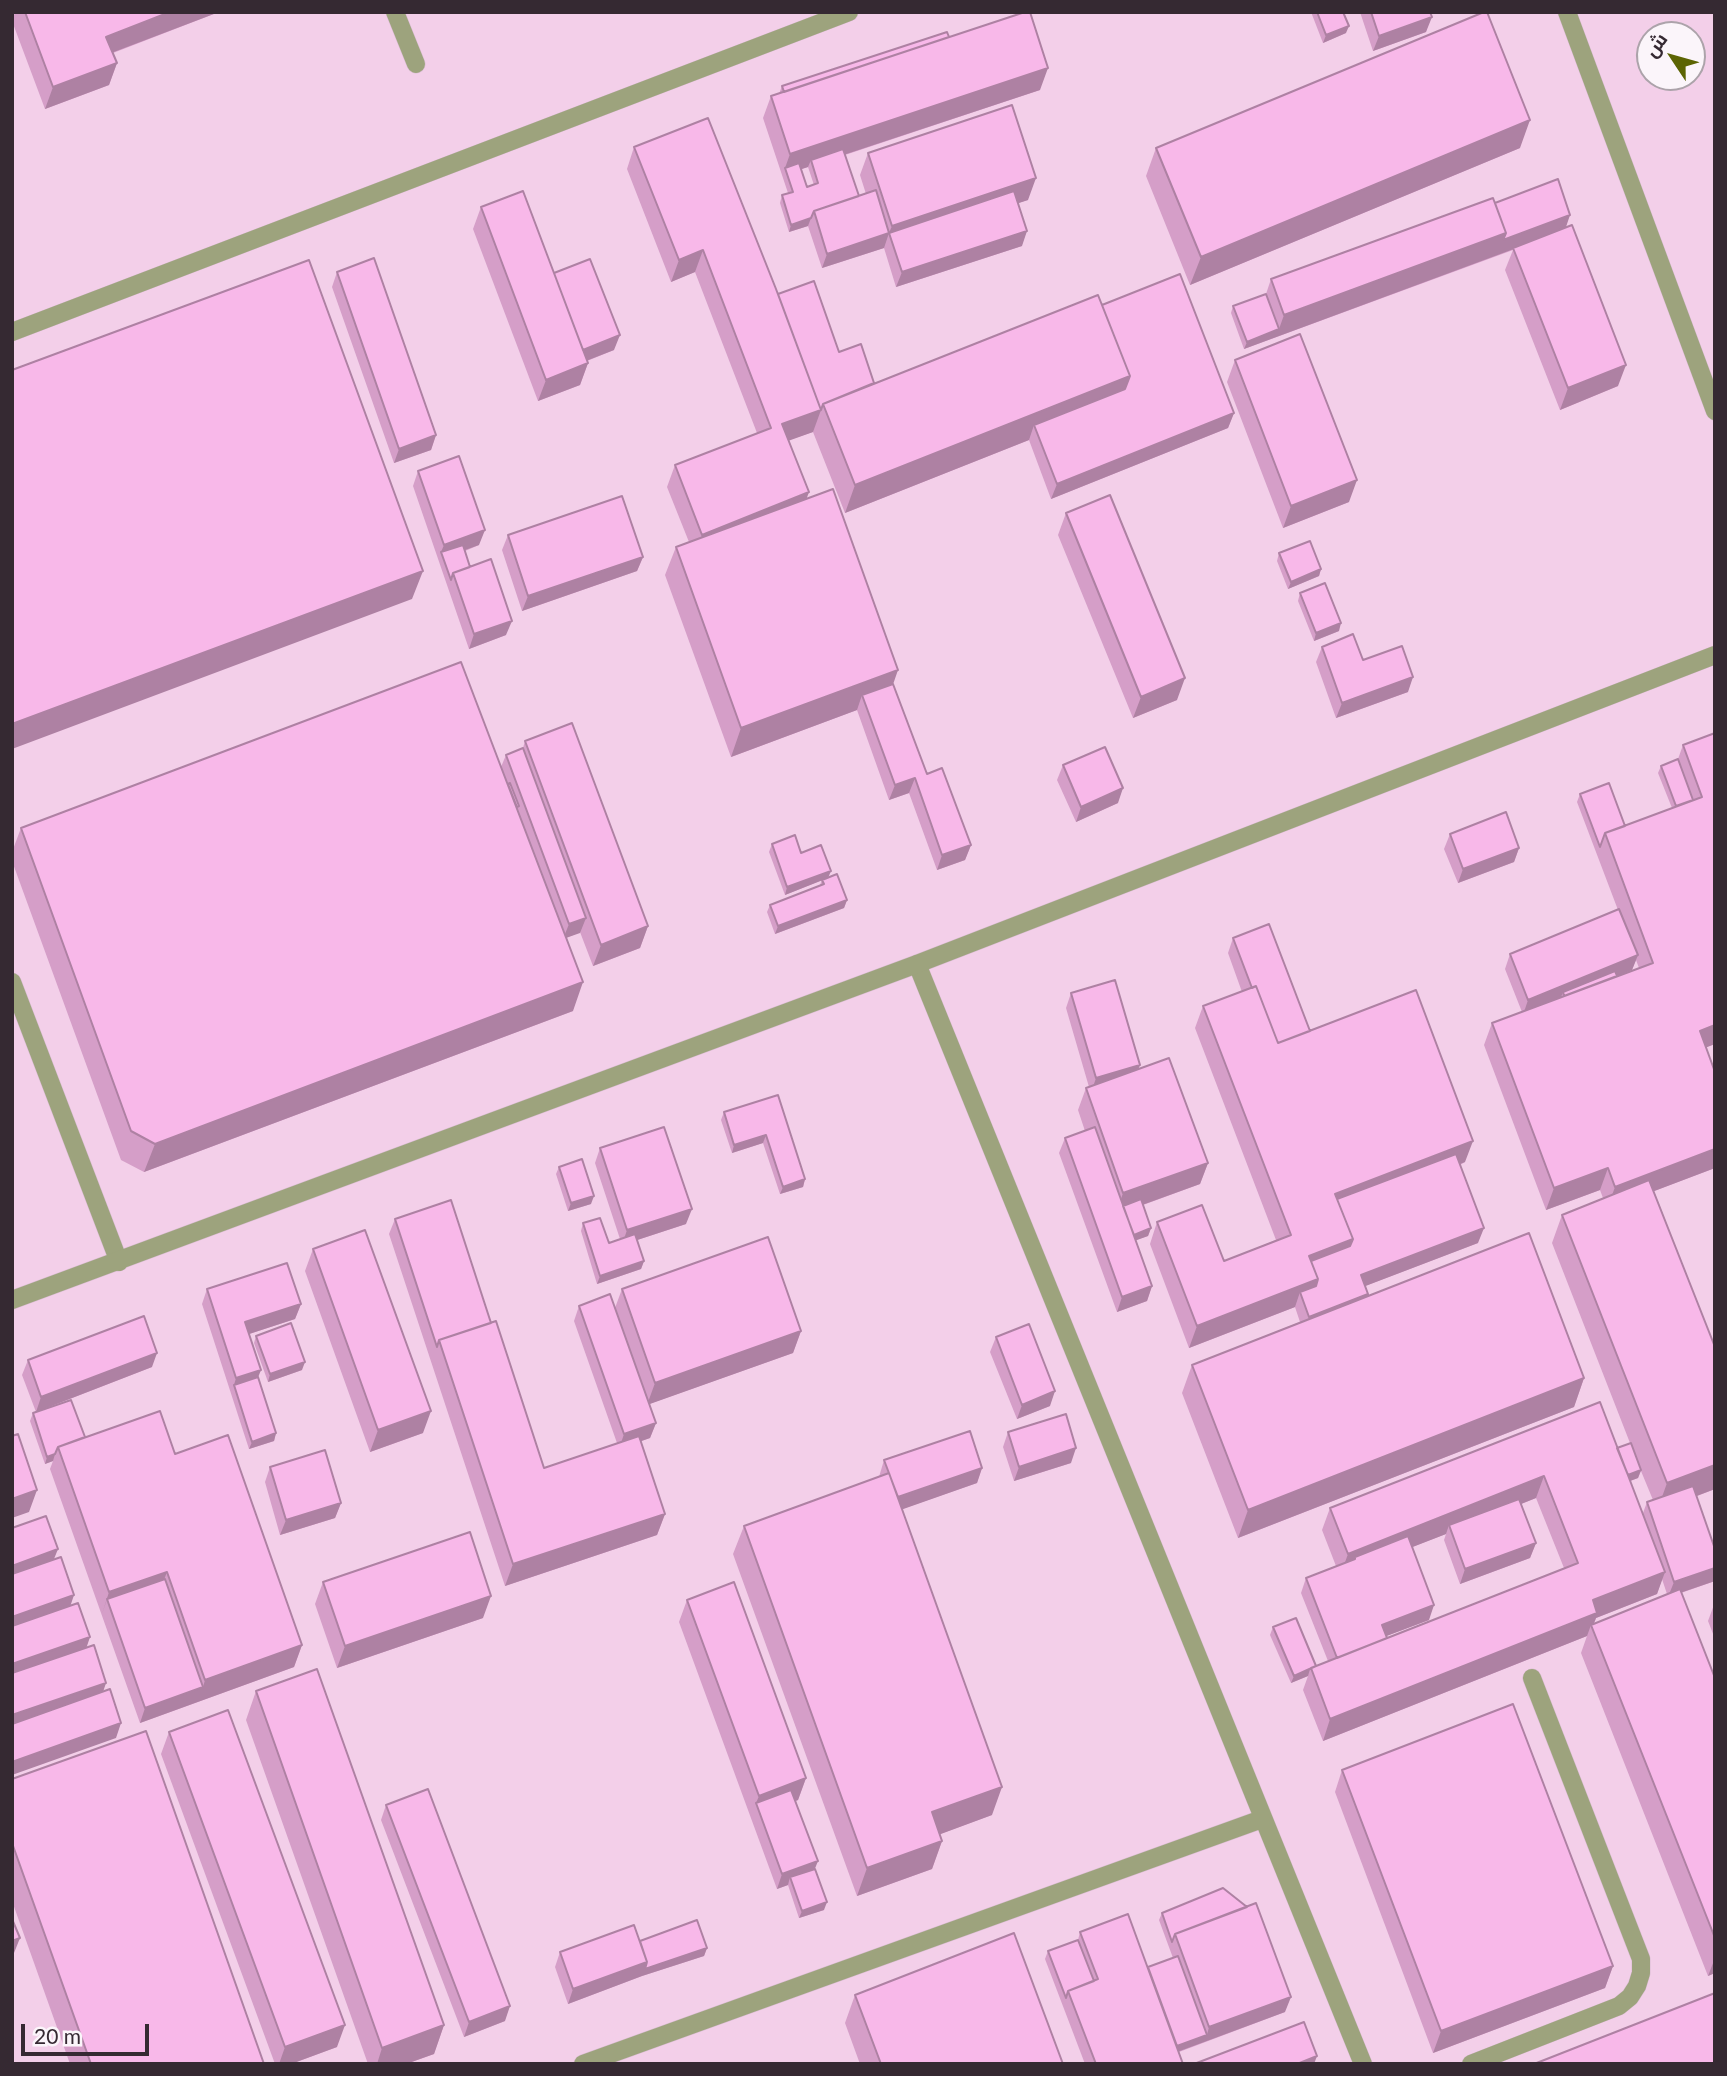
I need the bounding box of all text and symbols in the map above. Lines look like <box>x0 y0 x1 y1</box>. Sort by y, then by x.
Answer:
north arrow <box>1636 21 1706 91</box>
text: ش <box>1639 28 1672 61</box>
scale bar <box>24 2010 152 2054</box>
text: 20 m <box>34 2023 81 2048</box>

